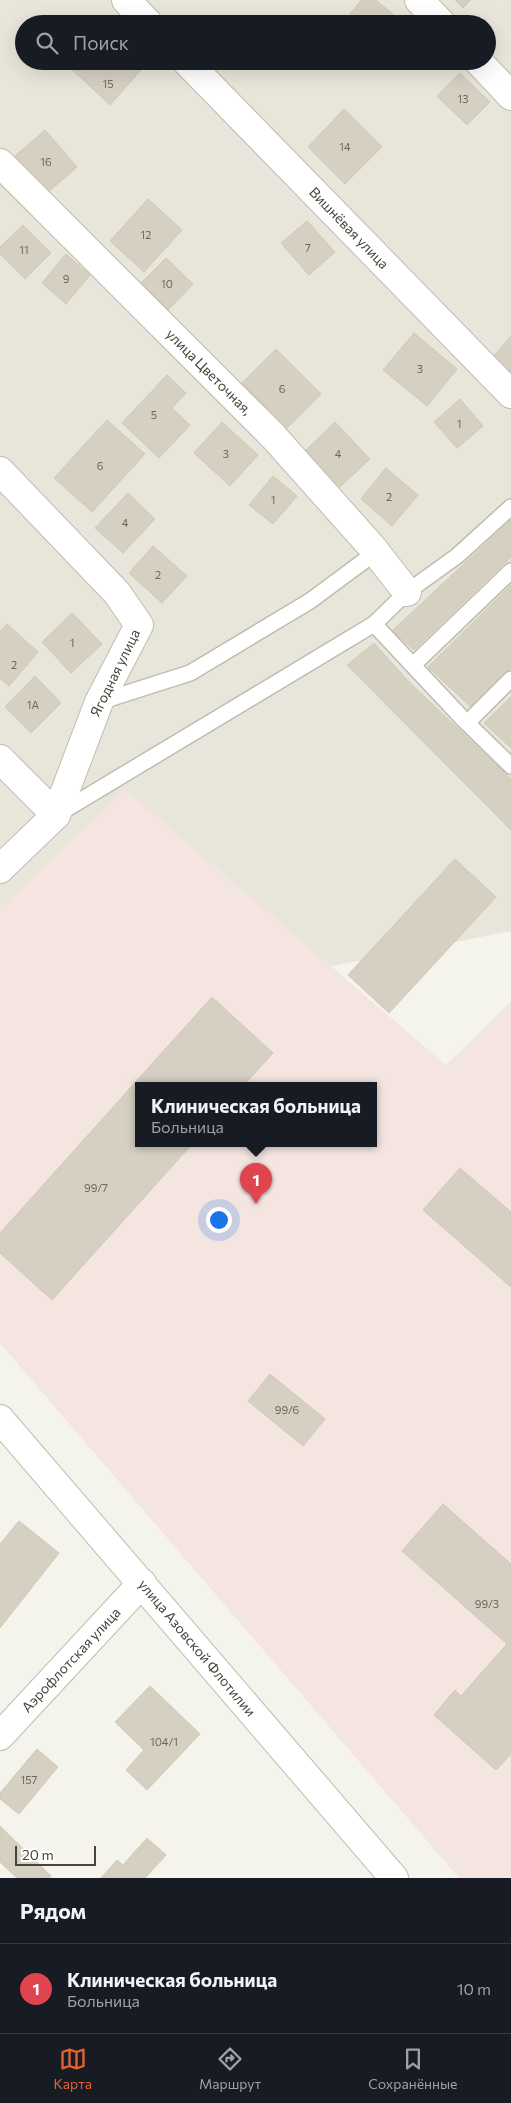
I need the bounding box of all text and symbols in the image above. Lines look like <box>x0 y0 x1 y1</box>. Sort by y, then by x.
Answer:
search box <box>15 15 496 70</box>
icon: search <box>33 29 61 57</box>
text: Поиск <box>73 31 129 54</box>
house number: 15 <box>102 77 114 90</box>
house number: 13 <box>458 92 468 105</box>
house number: 14 <box>339 140 351 153</box>
house number: 16 <box>40 155 52 168</box>
street label: Вишнёвая улица <box>306 183 393 272</box>
house number: 12 <box>141 228 151 241</box>
house number: 7 <box>305 241 311 254</box>
house number: 11 <box>19 243 29 256</box>
house number: 9 <box>63 272 70 285</box>
house number: 10 <box>161 277 173 290</box>
street label: улица Цветочная, <box>163 325 256 418</box>
house number: 3 <box>417 362 423 375</box>
house number: 6 <box>279 382 286 395</box>
house number: 5 <box>151 408 157 421</box>
house number: 1 <box>457 417 461 430</box>
house number: 3 <box>223 447 229 460</box>
house number: 4 <box>335 447 342 460</box>
house number: 6 <box>97 459 104 472</box>
house number: 2 <box>386 490 392 503</box>
house number: 1 <box>271 493 275 506</box>
house number: 4 <box>122 516 129 529</box>
house number: 2 <box>155 568 161 581</box>
street label: Ягодная улица <box>86 626 143 719</box>
house number: 1 <box>70 636 74 649</box>
house number: 2 <box>11 658 17 671</box>
house number: 1А <box>27 698 40 711</box>
popup <box>135 1082 377 1147</box>
text: Клиническая больница <box>151 1094 361 1117</box>
text: Больница <box>151 1117 224 1136</box>
pin: 1 <box>240 1163 272 1204</box>
house number: 99/7 <box>84 1181 108 1194</box>
your location <box>206 1207 232 1233</box>
house number: 99/6 <box>275 1403 300 1416</box>
street label: улица Азовской Флотилии <box>135 1576 260 1720</box>
house number: 99/3 <box>475 1597 499 1610</box>
street label: Аэрофлотская улица <box>18 1604 124 1716</box>
house number: 104/1 <box>150 1735 178 1748</box>
house number: 157 <box>21 1773 38 1786</box>
scale bar <box>15 1843 96 1866</box>
text: 20 m <box>22 1846 54 1863</box>
text: Рядом <box>20 1898 86 1923</box>
text: Клиническая больница <box>67 1968 277 1991</box>
text: 1 <box>32 1979 40 1998</box>
text: 10 m <box>457 1979 491 1998</box>
text: Больница <box>67 1991 140 2010</box>
tab: Карта <box>53 2045 92 2092</box>
tab: Маршрут <box>199 2045 261 2092</box>
tab: Сохранённые <box>368 2045 458 2092</box>

